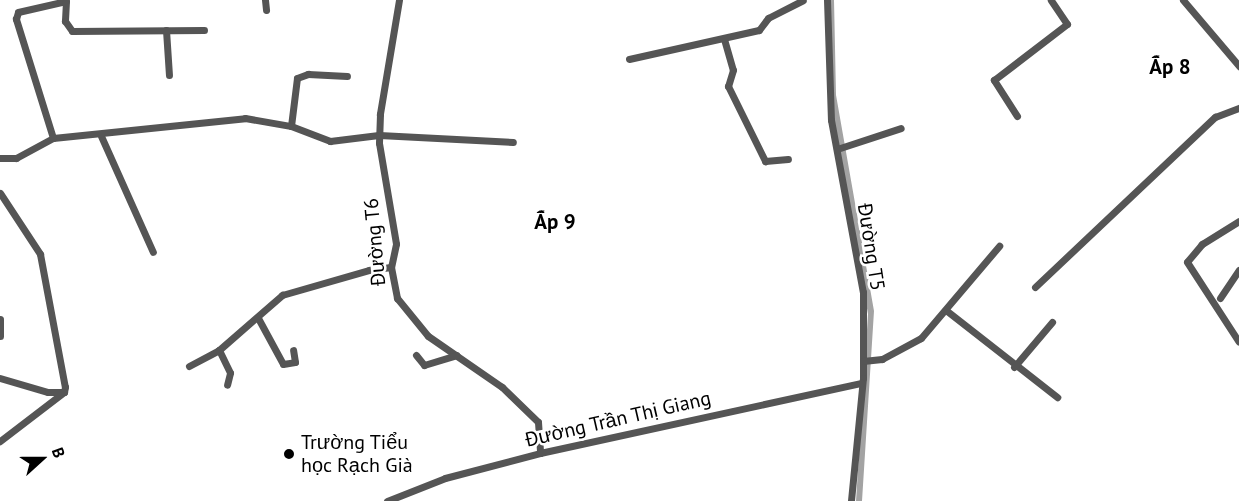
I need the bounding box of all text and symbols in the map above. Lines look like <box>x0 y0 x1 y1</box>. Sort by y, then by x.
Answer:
district label: Ấp 8 <box>1149 54 1191 80</box>
street label: Đường T6 <box>359 197 391 287</box>
street label: Đường T5 <box>852 201 890 293</box>
district label: Ấp 9 <box>534 209 576 235</box>
street label: Đường Trần Thị Giang <box>522 386 714 452</box>
north arrow <box>12 429 72 489</box>
place label: Trường Tiểu học Rạch Già <box>301 430 413 477</box>
text: B <box>48 445 70 461</box>
marker: Trường Tiểu học Rạch Già <box>282 447 296 461</box>

